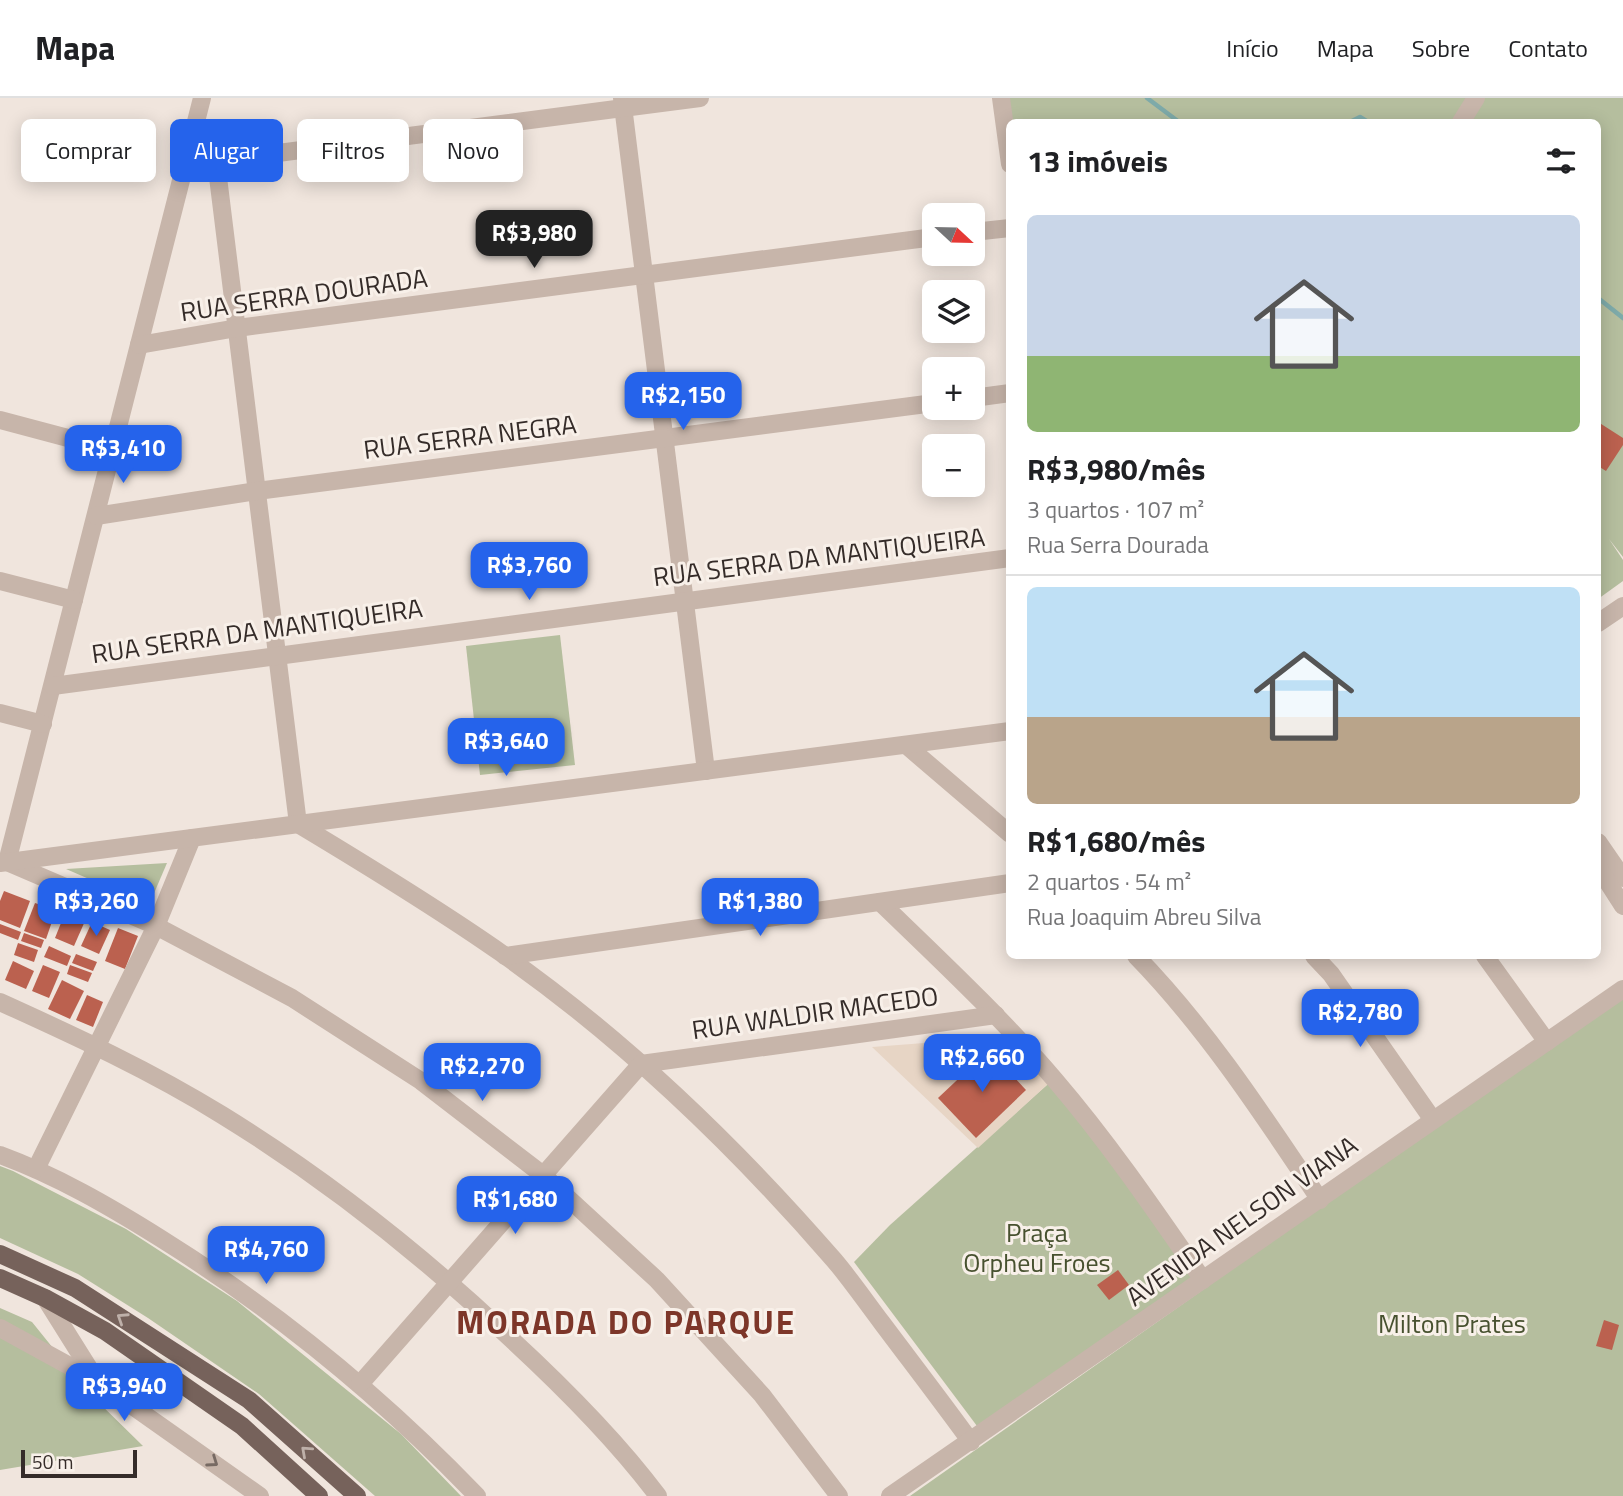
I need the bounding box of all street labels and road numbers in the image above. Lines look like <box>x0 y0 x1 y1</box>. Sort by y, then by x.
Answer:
street label: RUA SERRA DOURADA <box>178 258 430 331</box>
street label: RUA SERRA NEGRA <box>361 404 579 469</box>
street label: RUA SERRA DA MANTIQUEIRA <box>651 517 987 596</box>
street label: RUA SERRA DA MANTIQUEIRA <box>89 588 425 673</box>
street label: RUA WALDIR MACEDO <box>689 976 941 1049</box>
street label: AVENIDA NELSON VIANA <box>1118 1126 1366 1315</box>

